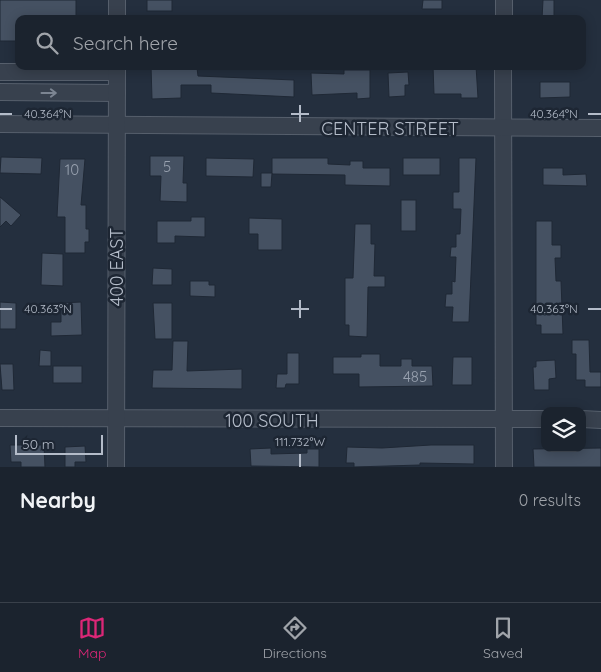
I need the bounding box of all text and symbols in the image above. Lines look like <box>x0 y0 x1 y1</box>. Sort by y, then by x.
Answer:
search box <box>15 15 586 70</box>
icon: search <box>33 29 61 57</box>
text: Search here <box>73 31 178 55</box>
one-way arrow <box>40 88 56 98</box>
text: 40.364°N <box>24 106 72 121</box>
text: 40.364°N <box>530 106 578 121</box>
street label: CENTER STREET <box>321 117 459 140</box>
house number: 5 <box>163 157 171 176</box>
house number: 10 <box>65 160 79 179</box>
street label: 400 EAST <box>105 228 128 306</box>
text: 40.363°N <box>24 301 72 316</box>
text: 40.363°N <box>530 301 578 316</box>
house number: 485 <box>403 367 427 386</box>
map controls <box>541 407 586 452</box>
button: layers <box>541 407 586 452</box>
street label: 100 SOUTH <box>225 409 319 432</box>
scale bar <box>15 432 102 455</box>
text: 111.732°W <box>275 434 325 449</box>
text: 50 m <box>22 435 55 453</box>
text: Nearby <box>20 487 96 513</box>
text: 0 results <box>519 490 581 510</box>
tab: Map <box>78 614 107 662</box>
tab: Directions <box>263 614 327 662</box>
tab: Saved <box>483 614 523 662</box>

